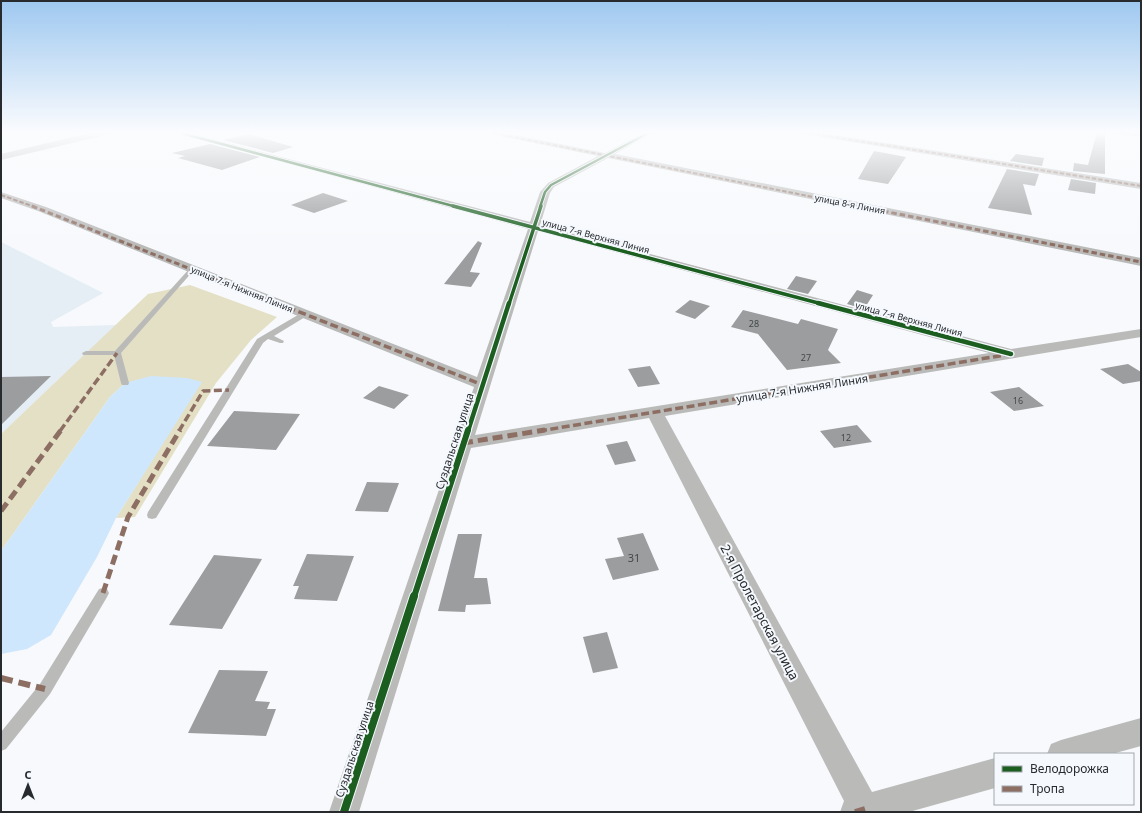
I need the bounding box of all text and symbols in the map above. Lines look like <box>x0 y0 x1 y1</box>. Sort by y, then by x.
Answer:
street label: улица 8-я Линия <box>814 191 886 217</box>
street label: улица 7-я Верхняя Линия <box>541 215 651 257</box>
street label: улица 7-я Нижняя Линия <box>189 263 295 315</box>
street label: улица 7-я Верхняя Линия <box>854 298 964 340</box>
house number: 28 <box>749 317 759 330</box>
house number: 27 <box>801 351 811 364</box>
street label: улица 7-я Нижняя Линия <box>735 370 869 406</box>
street label: Суздальская улица <box>431 391 477 491</box>
house number: 16 <box>1013 394 1023 407</box>
house number: 12 <box>841 431 851 444</box>
street label: 2-я Пролетарская улица <box>716 541 804 683</box>
house number: 31 <box>628 550 640 565</box>
street label: Суздальская улица <box>331 699 377 799</box>
legend <box>994 753 1134 805</box>
text: Велодорожка <box>1030 760 1109 777</box>
north arrow <box>8 765 48 805</box>
text: С <box>24 767 32 782</box>
text: Тропа <box>1030 780 1065 797</box>

